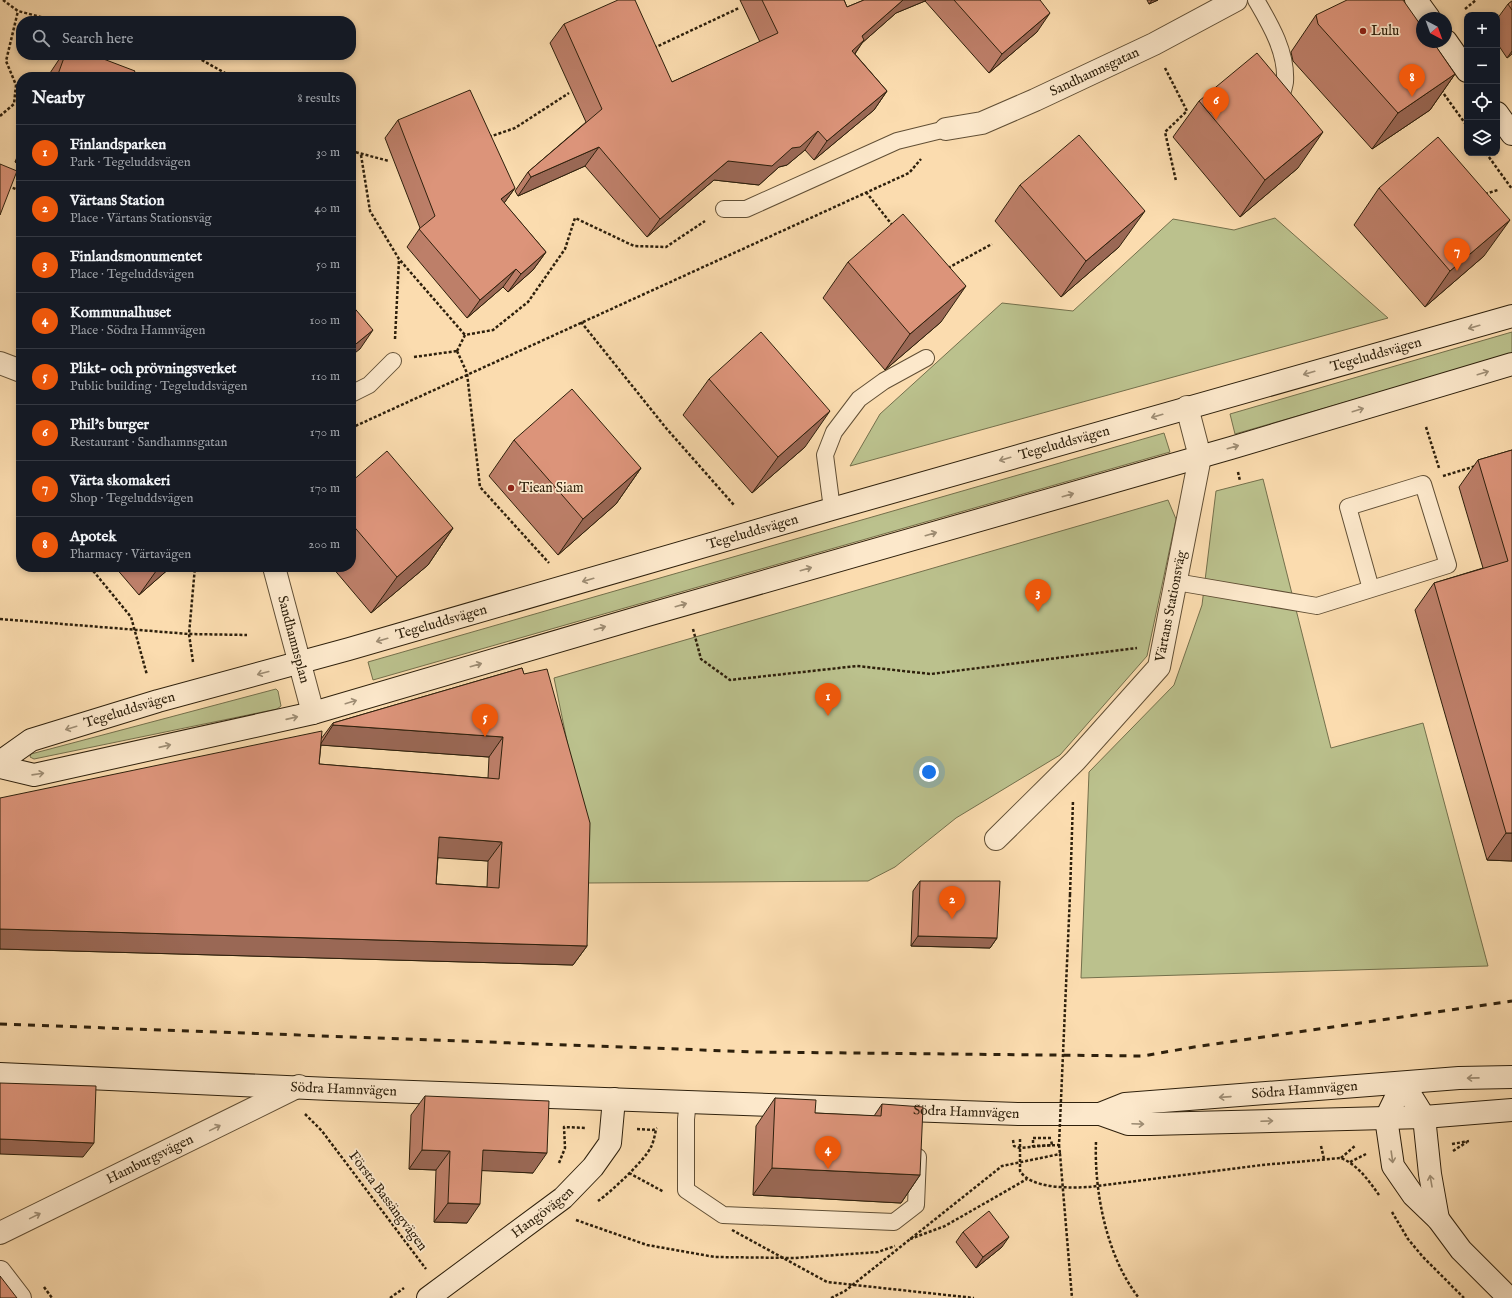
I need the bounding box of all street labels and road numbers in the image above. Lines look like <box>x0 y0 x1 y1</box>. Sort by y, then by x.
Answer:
street label: Sandhamnsgatan <box>1047 43 1143 101</box>
street label: Tegeluddsvägen <box>1328 333 1424 376</box>
street label: Tegeluddsvägen <box>1016 421 1112 465</box>
street label: Tegeluddsvägen <box>705 510 801 554</box>
street label: Värtans Stationsväg <box>1151 549 1191 664</box>
street label: Sandhamnsplan <box>273 594 314 686</box>
street label: Tegeluddsvägen <box>394 600 490 644</box>
street label: Tegeluddsvägen <box>82 688 177 732</box>
street label: Södra Hamnvägen <box>1251 1077 1359 1103</box>
street label: Södra Hamnvägen <box>290 1078 398 1100</box>
street label: Södra Hamnvägen <box>913 1101 1020 1123</box>
street label: Hamburgsvägen <box>103 1130 197 1188</box>
street label: Första Bassängvägen <box>345 1147 432 1255</box>
street label: Hangövägen <box>508 1183 578 1242</box>

